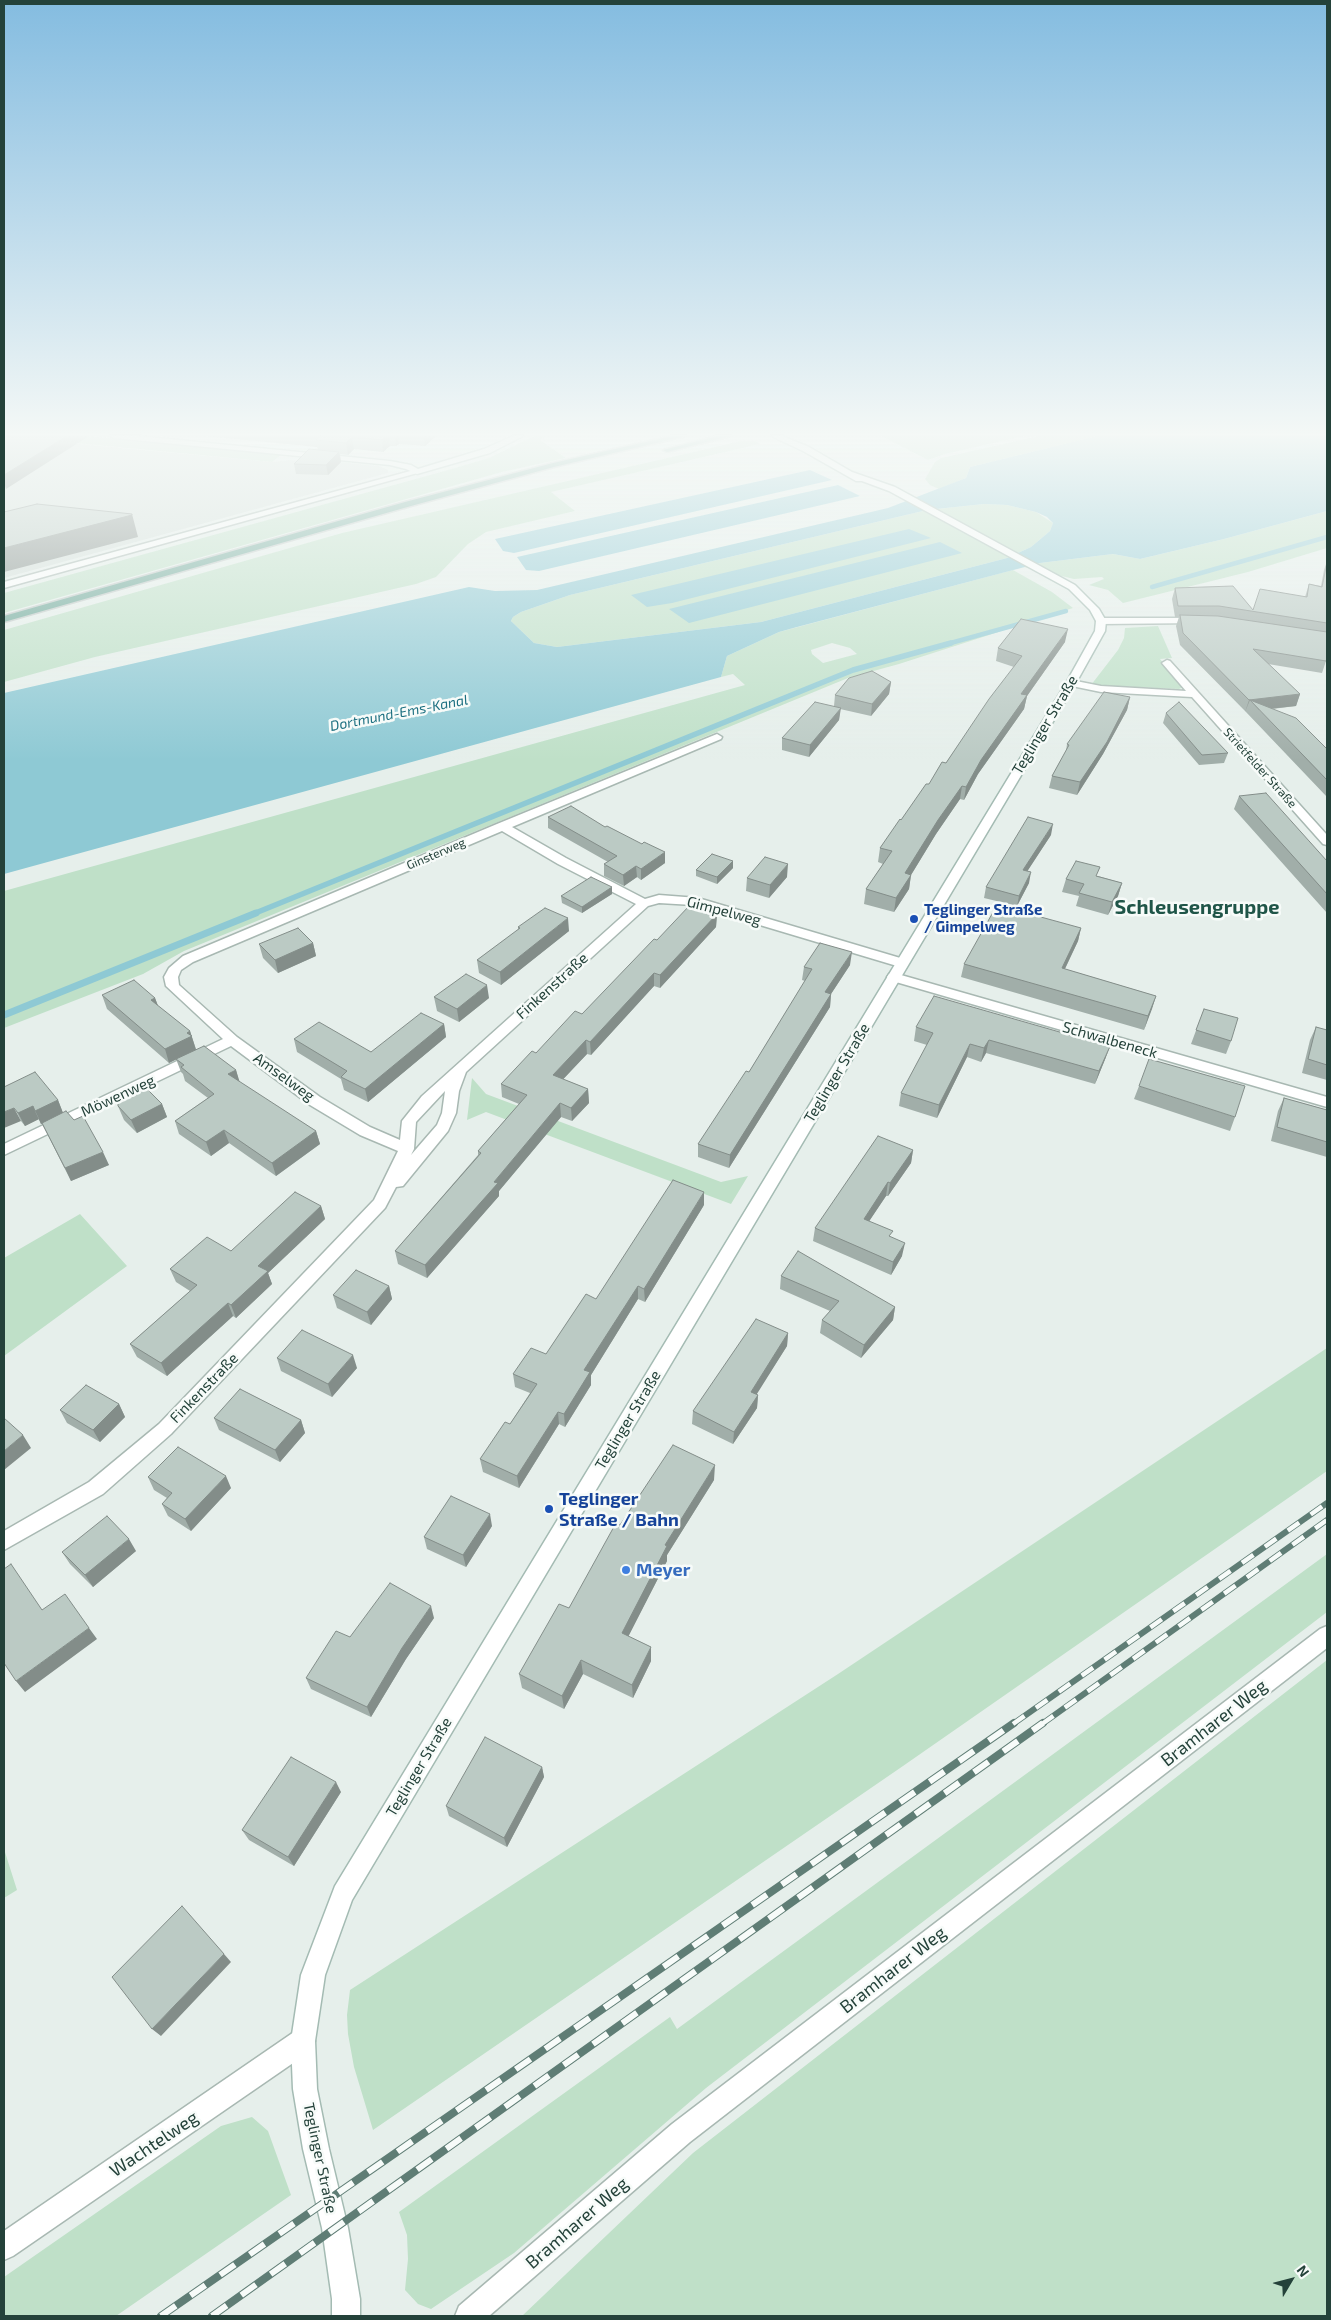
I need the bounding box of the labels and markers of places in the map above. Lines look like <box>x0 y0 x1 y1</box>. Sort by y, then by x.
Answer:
place label: Teglinger Straße / Gimpelweg <box>924 901 1042 936</box>
marker: Teglinger Straße / Gimpelweg <box>908 913 920 925</box>
place label: Teglinger Straße / Bahn <box>559 1488 679 1530</box>
marker: Teglinger Straße / Bahn <box>543 1503 555 1515</box>
place label: Meyer <box>636 1559 690 1581</box>
marker: Meyer <box>620 1564 632 1576</box>

